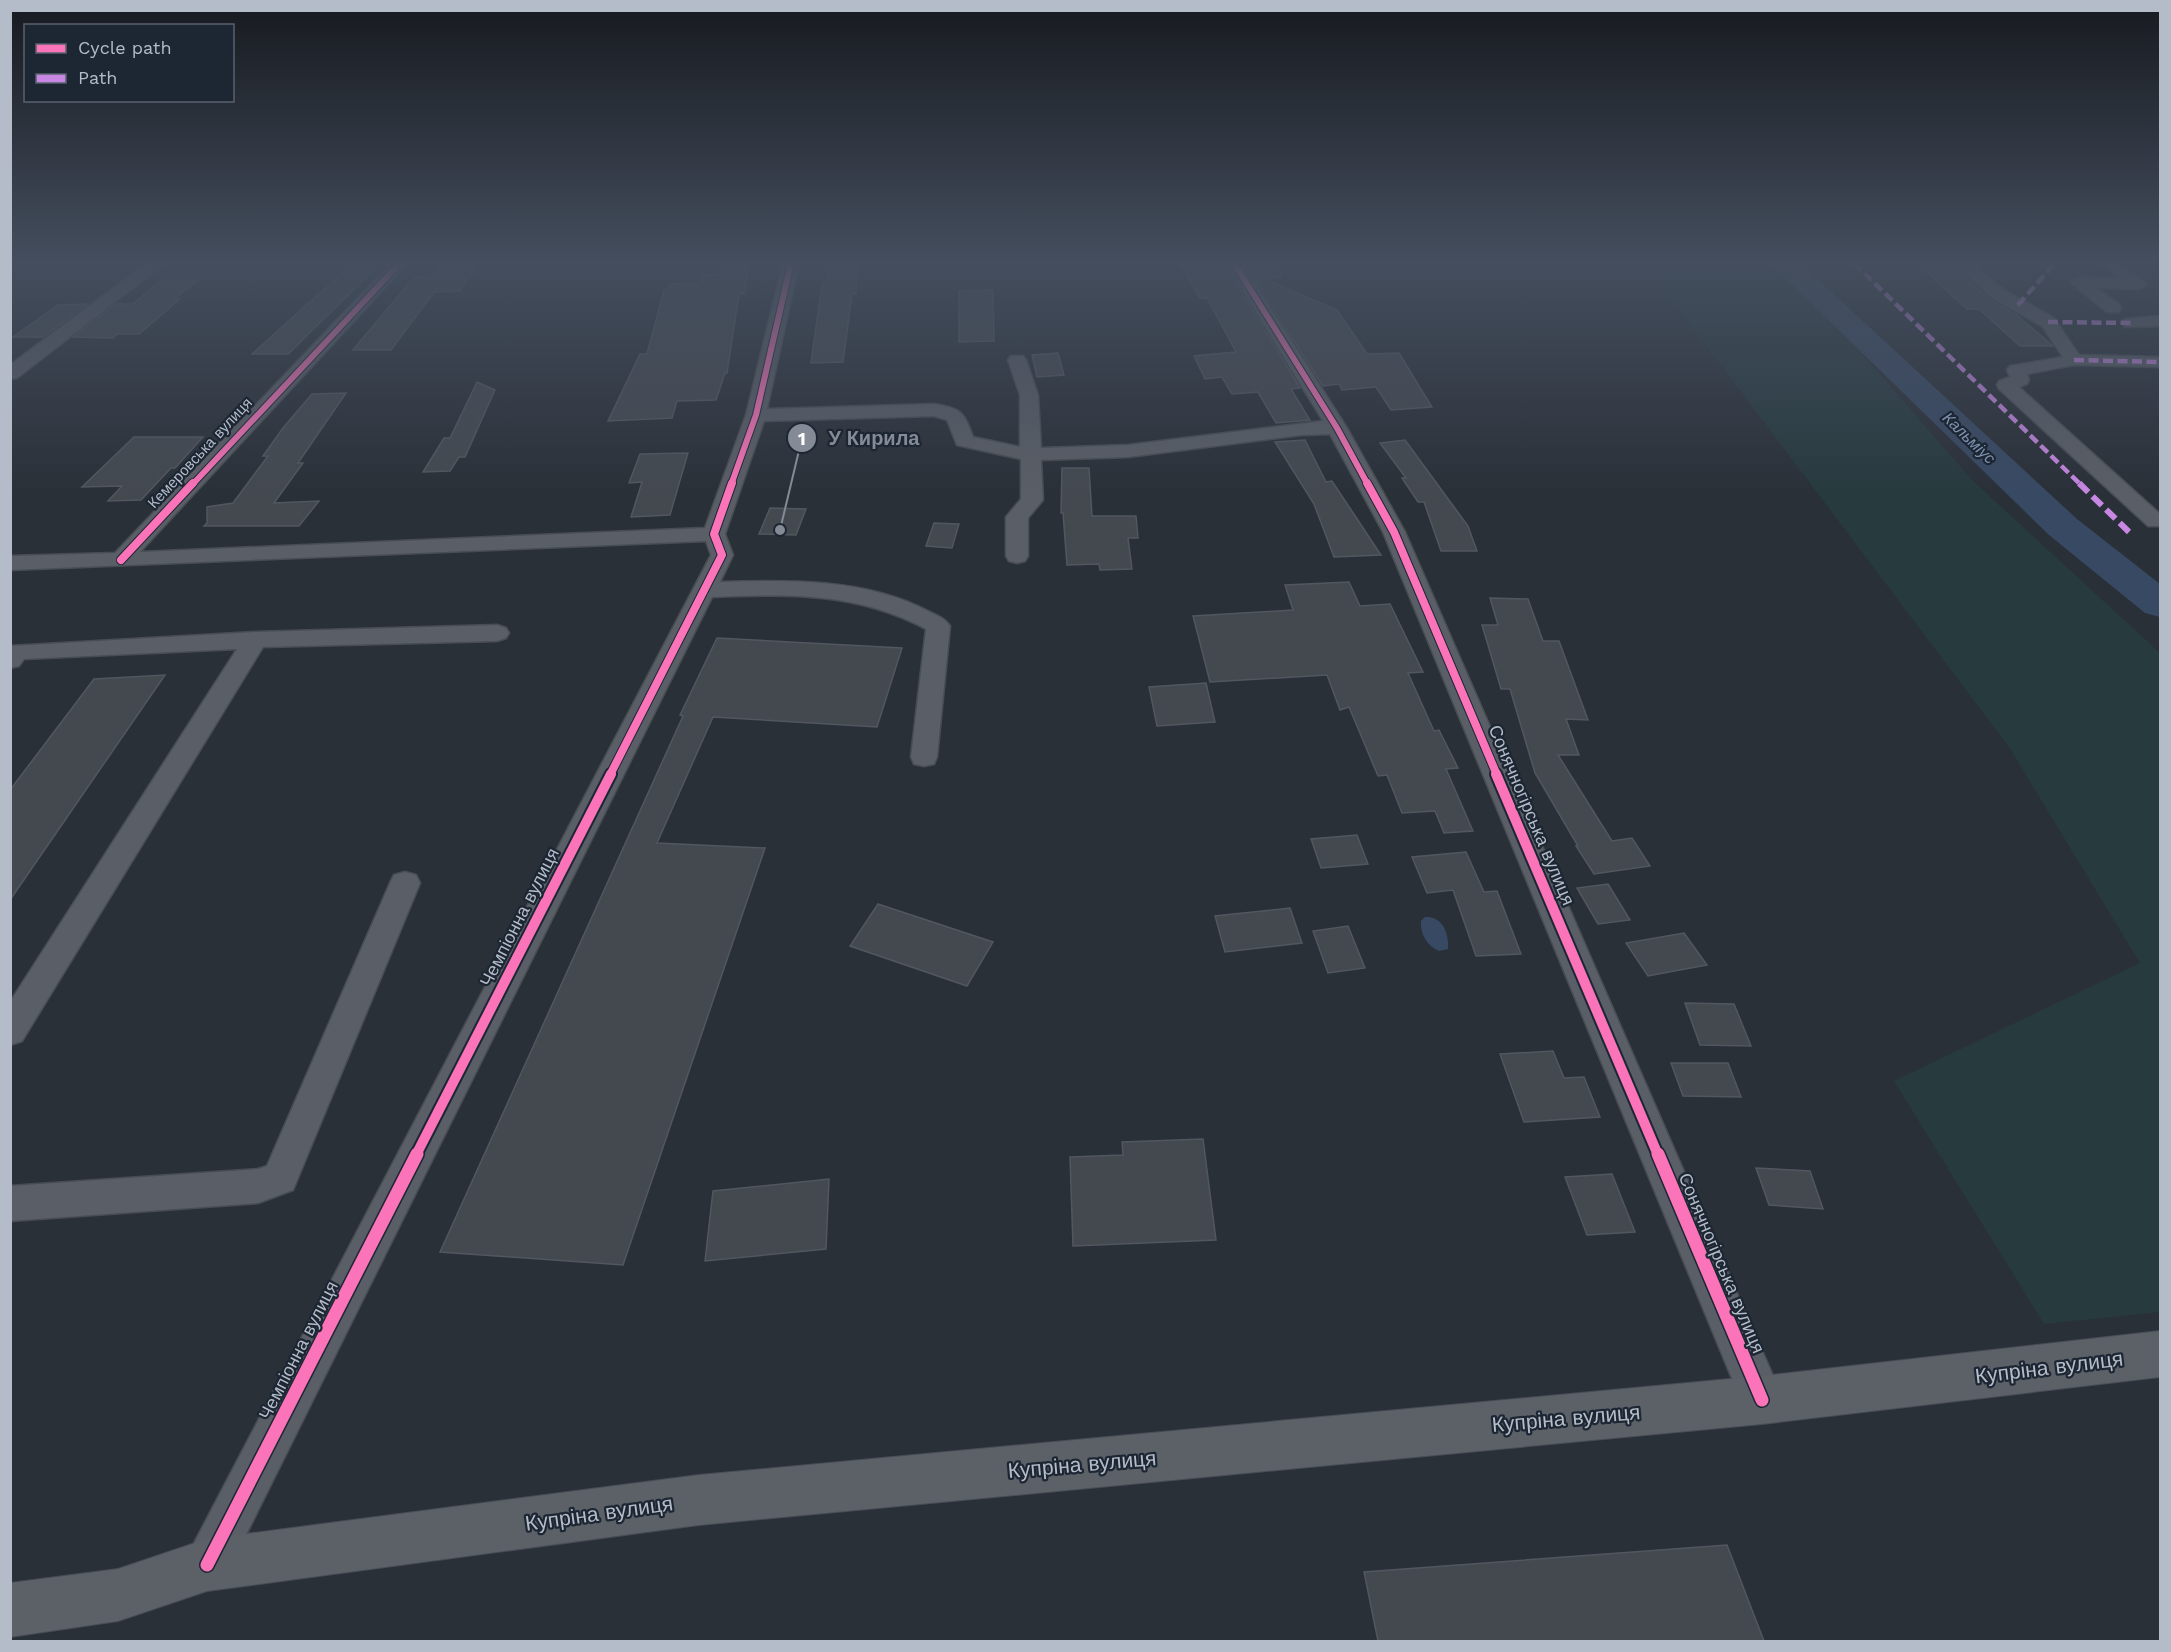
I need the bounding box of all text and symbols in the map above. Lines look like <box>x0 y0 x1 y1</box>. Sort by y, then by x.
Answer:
legend <box>24 24 234 102</box>
text: Cycle path <box>78 37 172 58</box>
text: Path <box>78 67 118 88</box>
street label: Кемеровська вулиця <box>144 394 256 512</box>
water label: Кальміус <box>1939 408 1999 468</box>
callout: У Кирила <box>787 419 932 457</box>
text: У Кирила <box>828 426 920 450</box>
text: 1 <box>798 428 806 449</box>
street label: Сонячногірська вулиця <box>1484 722 1580 908</box>
street label: Чемпіонна вулиця <box>475 844 563 990</box>
street label: Сонячногірська вулиця <box>1674 1170 1770 1356</box>
street label: Чемпіонна вулиця <box>254 1277 342 1423</box>
street label: Купріна вулиця <box>1974 1346 2124 1388</box>
street label: Купріна вулиця <box>1491 1399 1641 1437</box>
street label: Купріна вулиця <box>1007 1445 1157 1483</box>
street label: Купріна вулиця <box>523 1490 675 1536</box>

